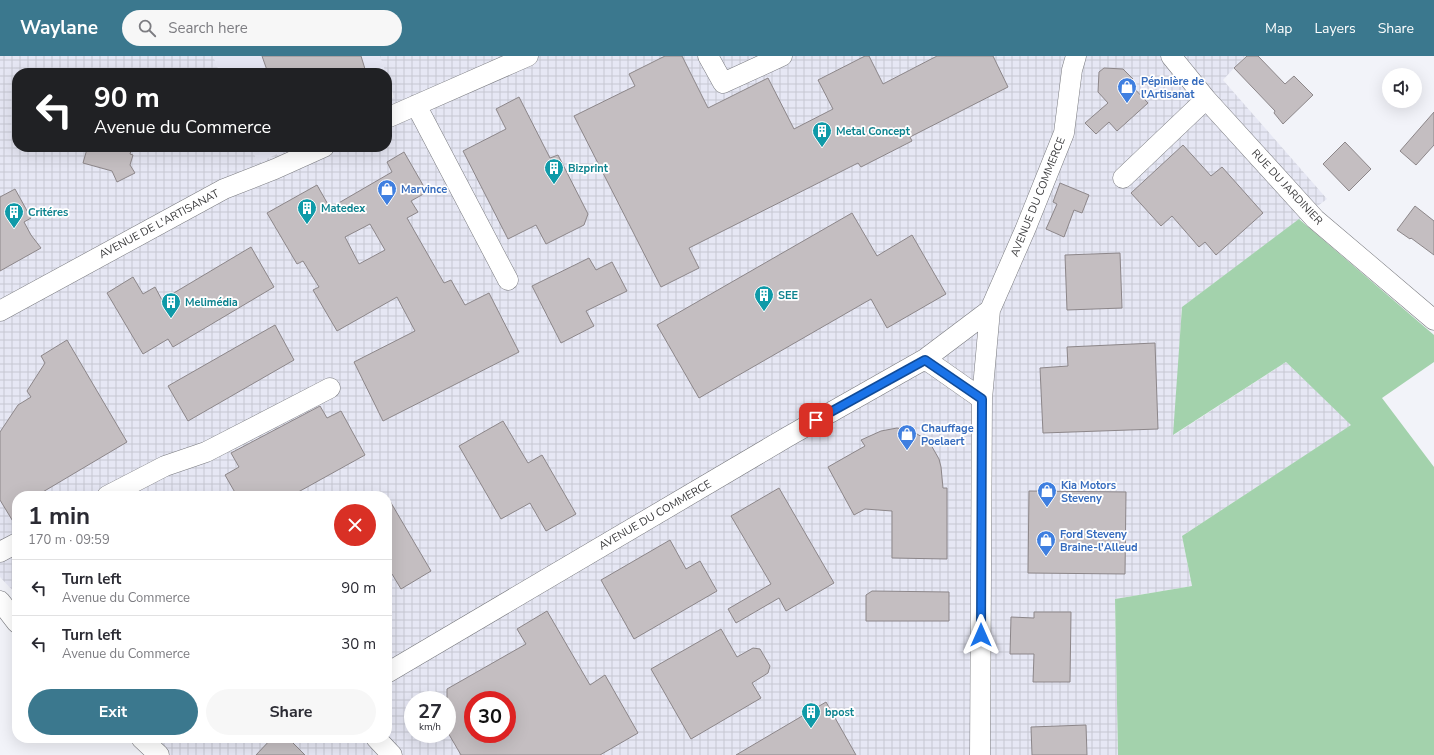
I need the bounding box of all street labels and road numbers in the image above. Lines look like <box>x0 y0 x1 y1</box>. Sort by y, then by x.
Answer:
street label: AVENUE DU COMMERCE <box>1007 135 1069 259</box>
street label: RUE DU JARDINIER <box>1248 146 1326 229</box>
street label: AVENUE DE L'ARTISANAT <box>96 186 222 262</box>
street label: AVENUE DU COMMERCE <box>596 477 714 553</box>

